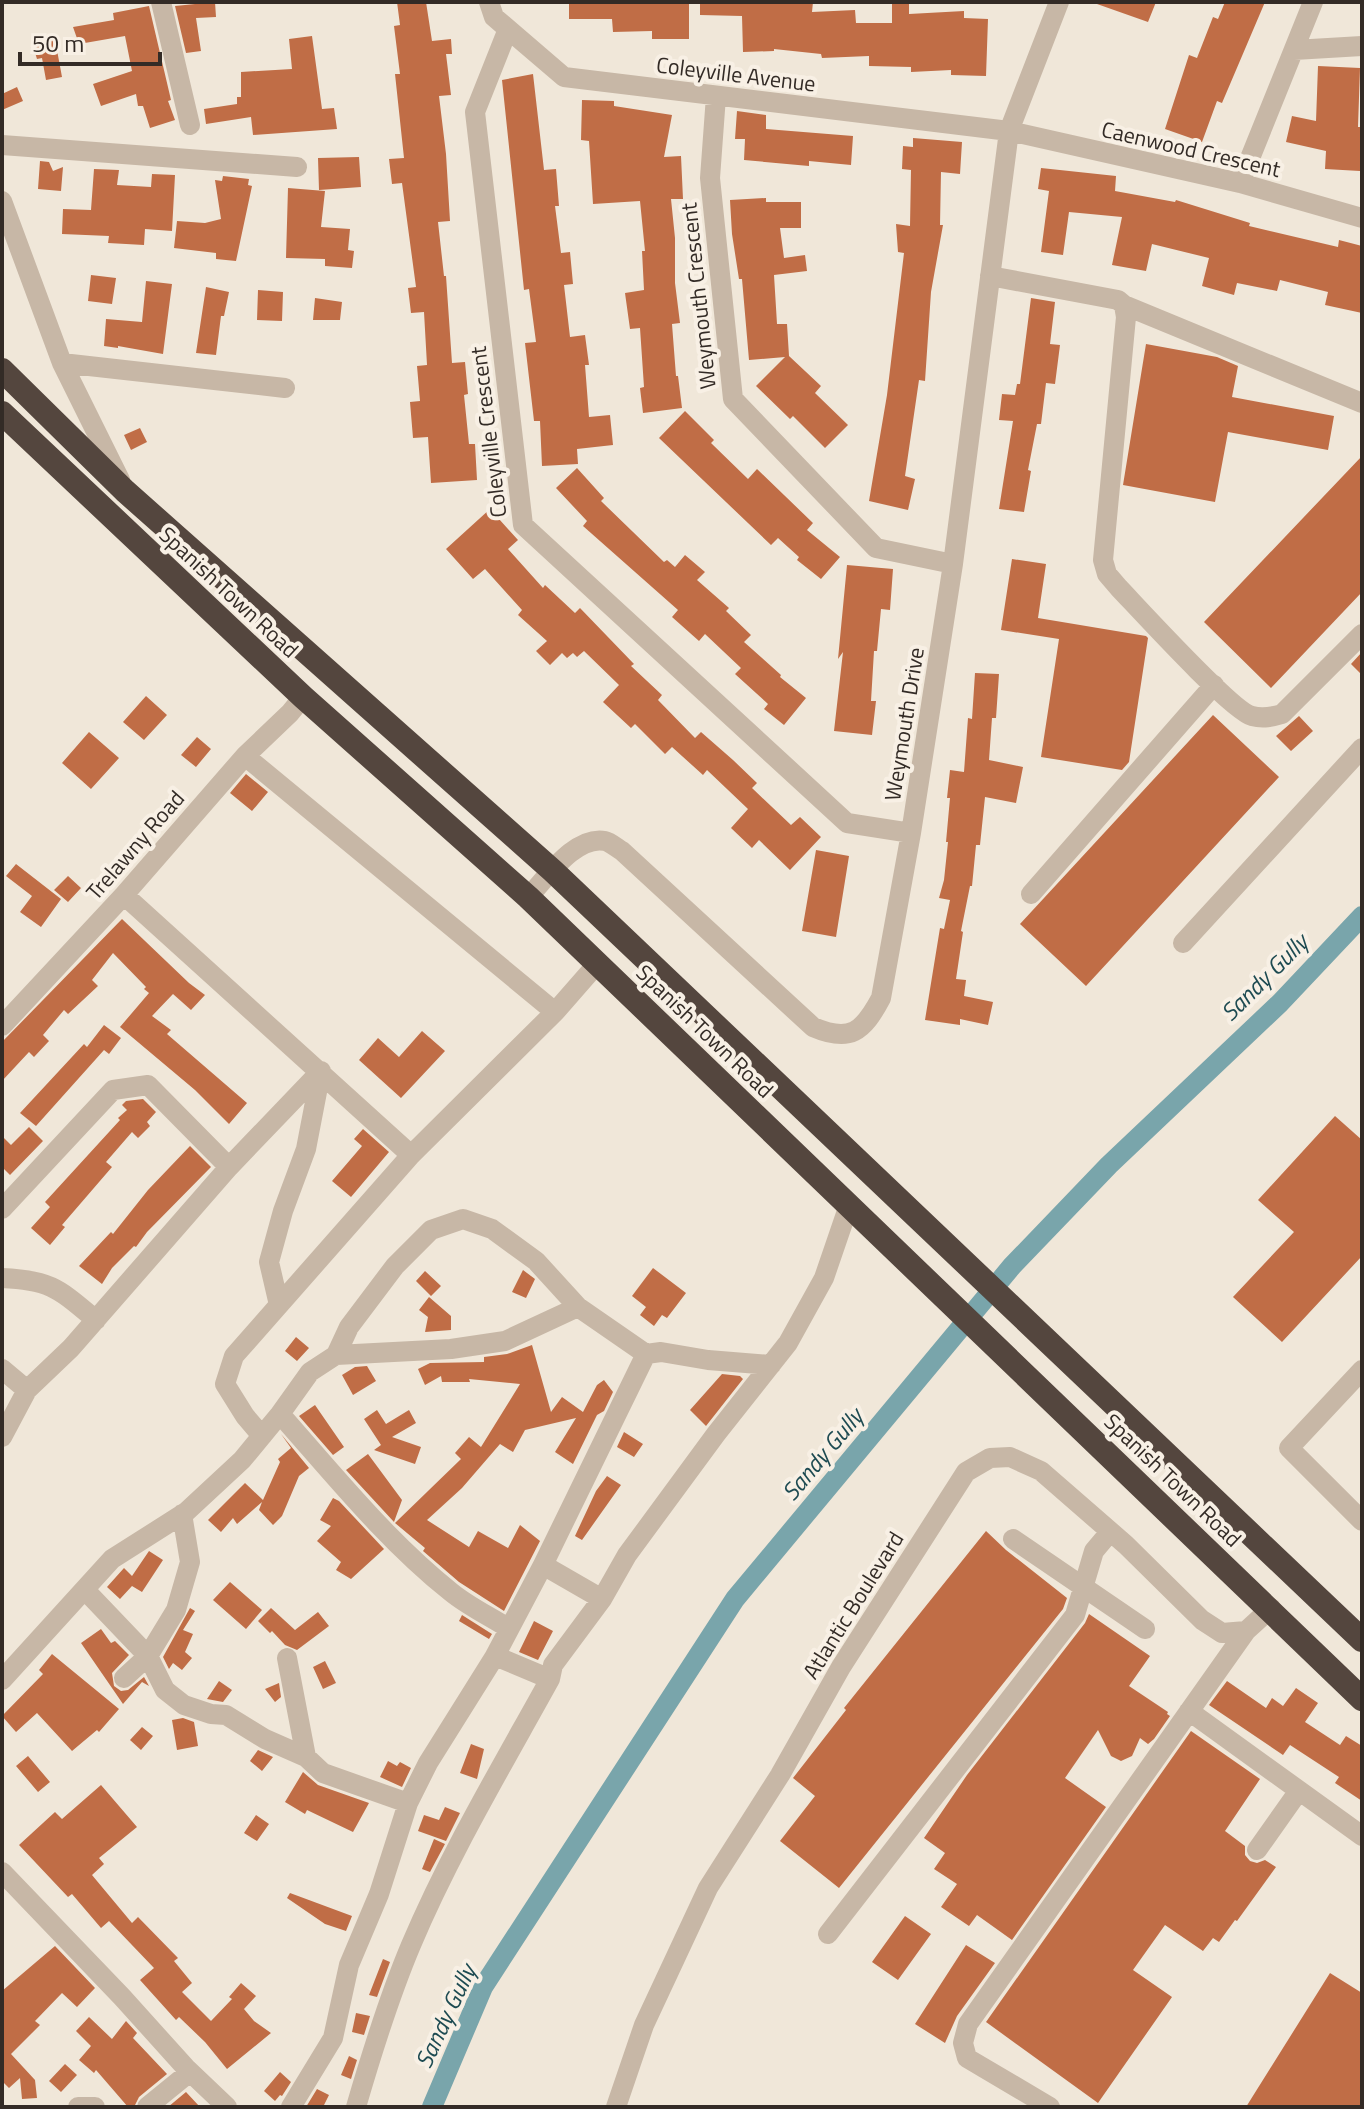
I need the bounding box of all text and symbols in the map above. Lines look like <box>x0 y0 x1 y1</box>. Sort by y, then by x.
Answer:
scale bar <box>20 16 160 66</box>
text: 50 m <box>32 25 84 61</box>
street label: Coleyville Avenue <box>654 47 818 101</box>
street label: Caenwood Crescent <box>1098 112 1284 186</box>
street label: Weymouth Crescent <box>671 201 725 391</box>
street label: Coleyville Crescent <box>461 344 515 520</box>
street label: Spanish Town Road <box>152 518 306 666</box>
street label: Weymouth Drive <box>875 645 933 803</box>
street label: Trelawny Road <box>78 783 192 907</box>
water label: Sandy Gully <box>1212 923 1318 1029</box>
street label: Spanish Town Road <box>628 956 782 1106</box>
water label: Sandy Gully <box>773 1398 873 1508</box>
street label: Spanish Town Road <box>1096 1405 1250 1555</box>
street label: Atlantic Boulevard <box>794 1525 912 1685</box>
water label: Sandy Gully <box>405 1955 486 2074</box>

